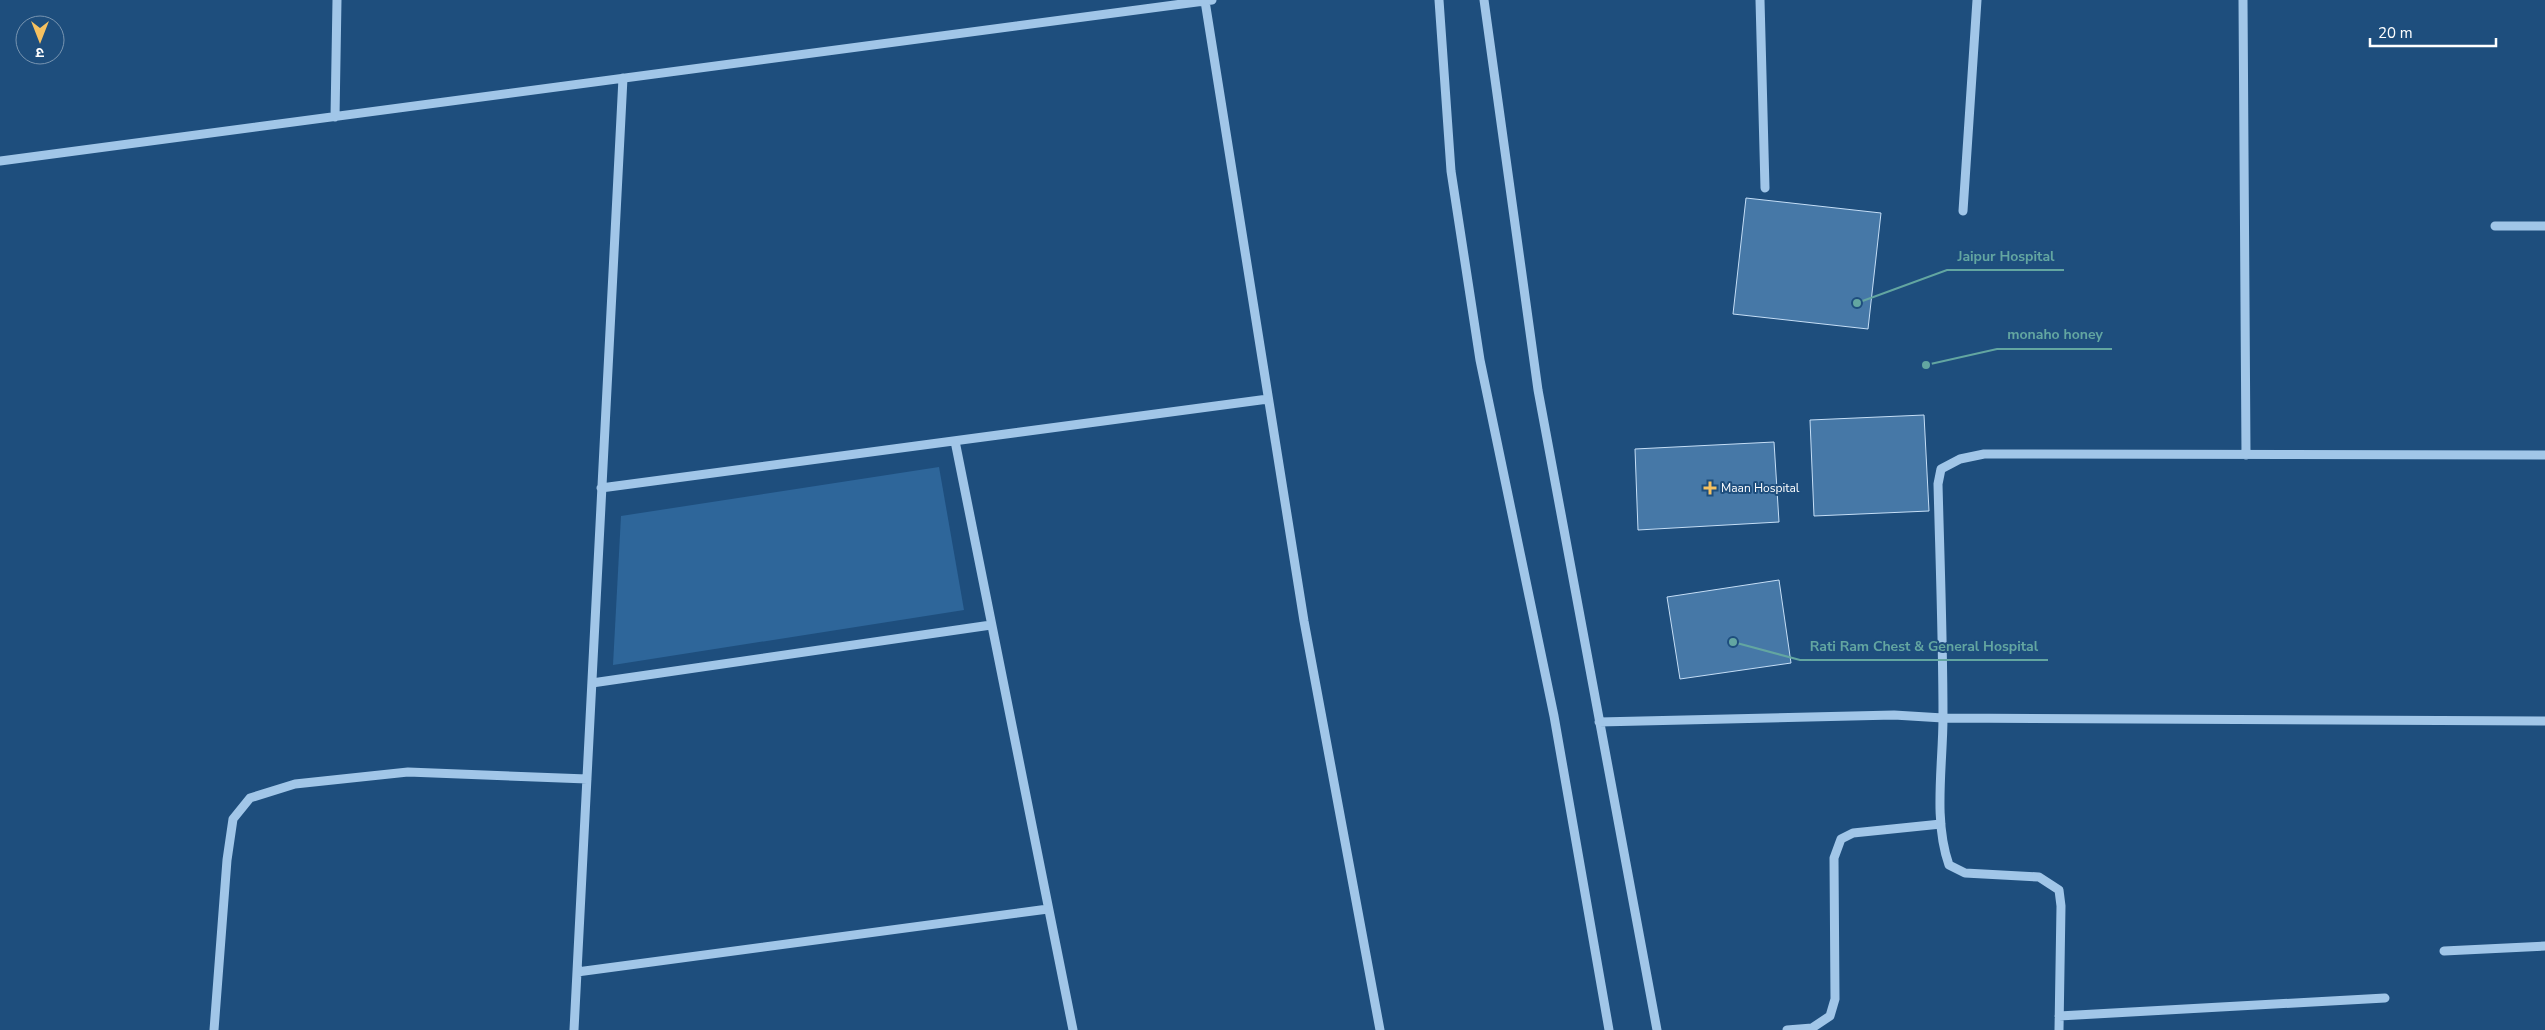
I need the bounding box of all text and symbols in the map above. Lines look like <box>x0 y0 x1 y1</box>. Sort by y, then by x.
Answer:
north arrow <box>15 15 65 65</box>
scale bar <box>2370 15 2496 47</box>
text: 20 m <box>2378 23 2413 43</box>
text: उ <box>35 43 44 62</box>
callout: Jaipur Hospital <box>1947 241 2064 270</box>
text: Jaipur Hospital <box>1956 247 2055 266</box>
callout: monaho honey <box>1997 320 2112 349</box>
text: monaho honey <box>2007 325 2103 344</box>
place label: Maan Hospital <box>1721 480 1800 496</box>
marker: Maan Hospital <box>1703 481 1717 495</box>
callout: Rati Ram Chest & General Hospital <box>1800 631 2048 660</box>
text: Rati Ram Chest & General Hospital <box>1810 637 2039 656</box>

